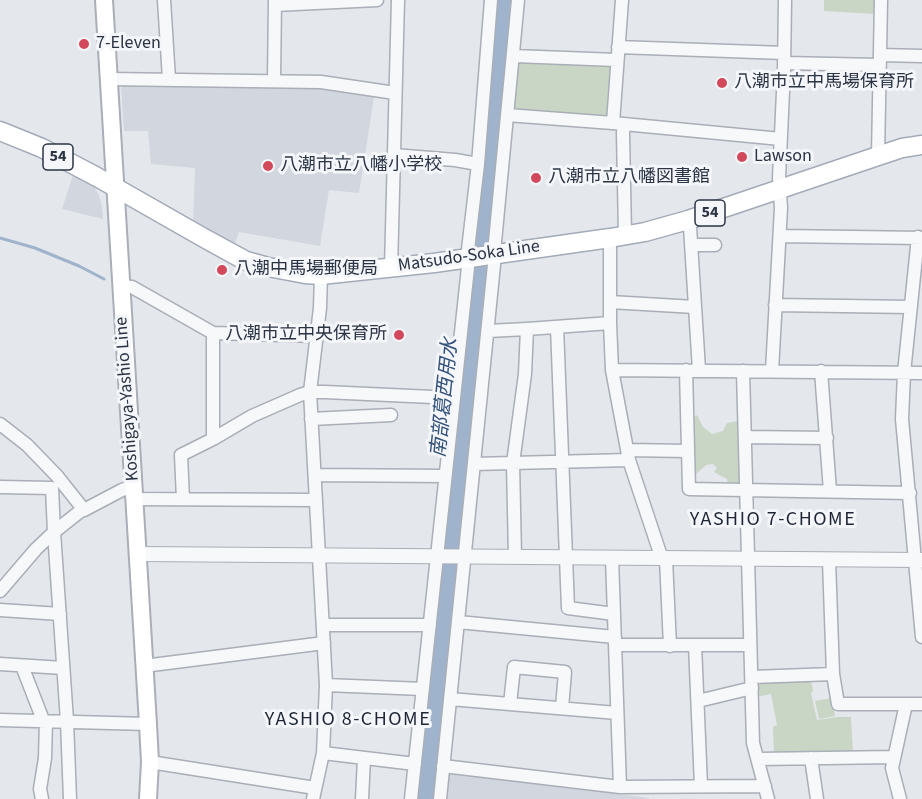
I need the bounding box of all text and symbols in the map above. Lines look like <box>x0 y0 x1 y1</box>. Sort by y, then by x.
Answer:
place label: 7-Eleven <box>96 33 161 55</box>
marker: 7-Eleven <box>77 37 91 51</box>
place label: 八潮市立中馬場保育所 <box>734 72 914 94</box>
marker: 八潮市立中馬場保育所 <box>715 76 729 90</box>
road number: 54 <box>43 144 73 170</box>
place label: Lawson <box>754 146 812 168</box>
marker: Lawson <box>735 150 749 164</box>
place label: 八潮市立八幡小学校 <box>280 155 442 177</box>
marker: 八潮市立八幡小学校 <box>261 159 275 173</box>
place label: 八潮市立八幡図書館 <box>548 167 710 189</box>
marker: 八潮市立八幡図書館 <box>529 171 543 185</box>
road number: 54 <box>695 200 725 226</box>
street label: Matsudo-Soka Line <box>397 236 541 278</box>
place label: 八潮中馬場郵便局 <box>234 259 378 281</box>
marker: 八潮中馬場郵便局 <box>215 263 229 277</box>
street label: Koshigaya-Yashio Line <box>111 316 145 482</box>
place label: 八潮市立中央保育所 <box>225 324 387 346</box>
marker: 八潮市立中央保育所 <box>392 328 406 342</box>
water label: 南部葛西用水 <box>428 337 464 459</box>
district label: YASHIO 7-CHOME <box>690 509 856 533</box>
district label: YASHIO 8-CHOME <box>265 709 431 733</box>

